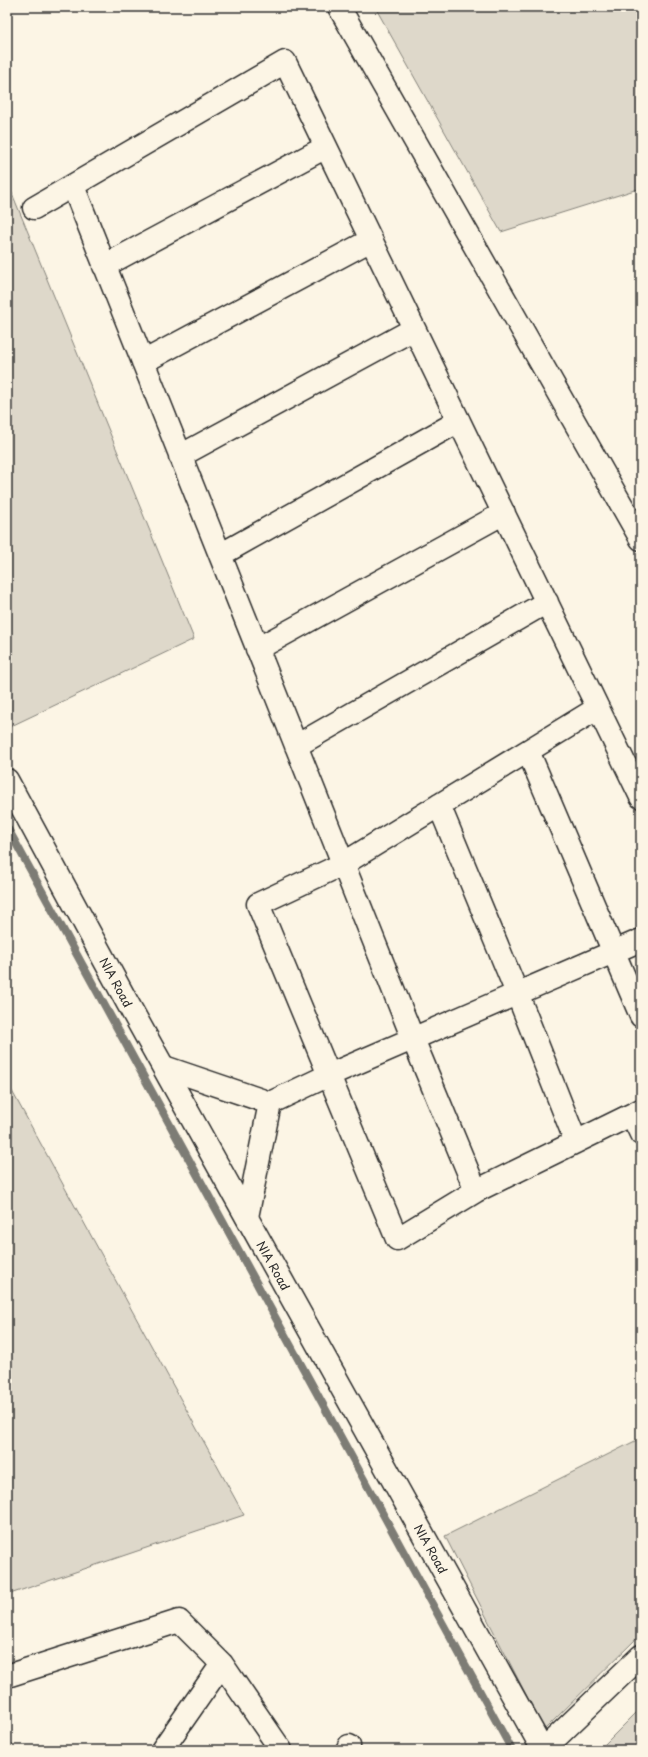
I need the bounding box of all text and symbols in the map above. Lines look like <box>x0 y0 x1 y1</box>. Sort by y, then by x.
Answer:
street label: NIA Road <box>96 954 137 1011</box>
street label: NIA Road <box>253 1238 295 1294</box>
street label: NIA Road <box>410 1521 452 1577</box>

